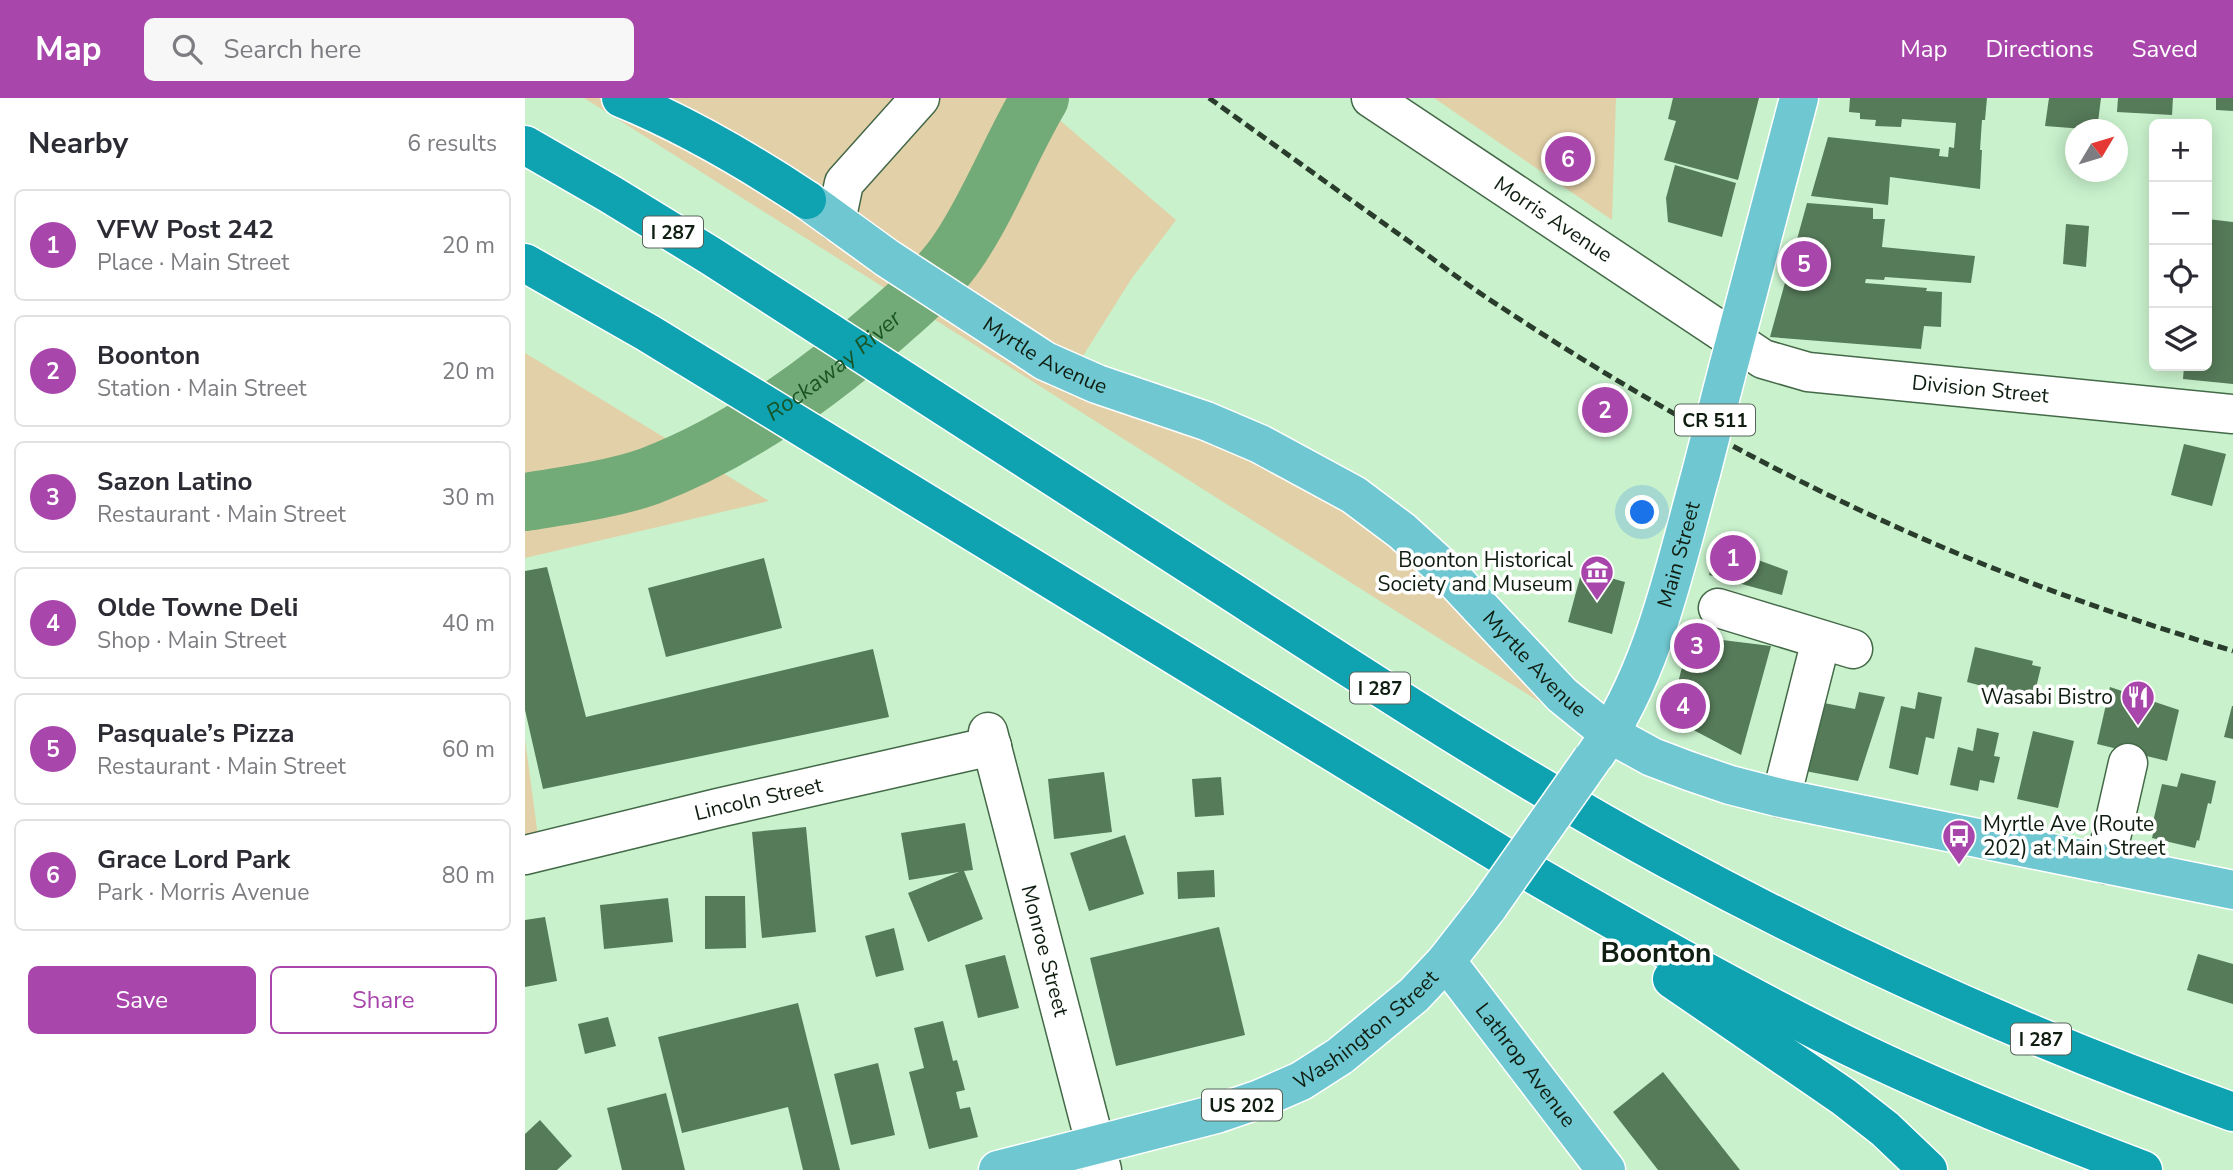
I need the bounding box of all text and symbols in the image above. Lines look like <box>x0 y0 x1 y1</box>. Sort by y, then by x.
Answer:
search box <box>144 18 634 81</box>
text: Map <box>35 27 102 72</box>
icon: search <box>168 30 206 68</box>
text: Search here <box>224 32 361 67</box>
text: Map <box>1900 33 1947 65</box>
text: Directions <box>1985 33 2094 65</box>
text: Saved <box>2132 33 2198 65</box>
north arrow <box>2065 119 2128 182</box>
map controls <box>2149 119 2212 371</box>
button: + <box>2149 119 2212 182</box>
text: Nearby <box>28 123 128 164</box>
text: 6 results <box>407 128 497 159</box>
pin: 6 <box>1545 133 1591 185</box>
street label: Morris Avenue <box>1489 170 1618 269</box>
button: − <box>2149 182 2212 245</box>
text: VFW Post 242 <box>97 212 274 247</box>
road number: I 287 <box>643 216 703 248</box>
text: 1 <box>46 230 60 261</box>
text: 20 m <box>442 230 495 261</box>
pin: 5 <box>1781 238 1827 290</box>
button: locate <box>2149 245 2212 308</box>
text: Place · Main Street <box>97 247 289 278</box>
water label: Rockaway River <box>760 303 909 428</box>
button: layers <box>2149 308 2212 371</box>
street label: Myrtle Avenue <box>977 310 1111 400</box>
text: Boonton <box>97 338 200 373</box>
text: 2 <box>46 356 60 387</box>
text: 20 m <box>442 356 495 387</box>
street label: Division Street <box>1911 368 2051 410</box>
text: Station · Main Street <box>97 373 307 404</box>
pin: 2 <box>1582 384 1628 436</box>
road number: CR 511 <box>1675 404 1755 436</box>
text: Sazon Latino <box>97 464 253 499</box>
text: 3 <box>46 482 60 513</box>
text: 30 m <box>442 482 495 513</box>
your location <box>1625 495 1659 529</box>
street label: Main Street <box>1651 498 1707 611</box>
text: Restaurant · Main Street <box>97 499 346 530</box>
pin: 1 <box>1710 532 1756 584</box>
place label: Boonton Historical Society and Museum <box>1378 546 1574 598</box>
museum icon: Boonton Historical Society and Museum <box>1578 553 1616 602</box>
text: Olde Towne Deli <box>97 590 298 625</box>
street label: Myrtle Avenue <box>1476 605 1593 723</box>
text: 4 <box>46 608 60 639</box>
text: 40 m <box>442 608 495 639</box>
pin: 3 <box>1674 620 1720 672</box>
text: Shop · Main Street <box>97 625 286 656</box>
road number: I 287 <box>1350 673 1410 704</box>
restaurant icon: Wasabi Bistro <box>2119 678 2157 727</box>
pin: 4 <box>1660 680 1706 732</box>
place label: Wasabi Bistro <box>1981 683 2113 711</box>
text: Pasquale’s Pizza <box>97 716 294 751</box>
text: 5 <box>46 734 60 765</box>
text: 60 m <box>442 734 495 765</box>
text: Restaurant · Main Street <box>97 751 346 782</box>
street label: Lincoln Street <box>692 771 826 827</box>
place label: Myrtle Ave (Route 202) at Main Street <box>1983 810 2166 862</box>
bus stop icon: Myrtle Ave (Route 202) at Main Street <box>1940 817 1978 866</box>
text: Grace Lord Park <box>97 842 290 877</box>
text: 6 <box>46 860 60 891</box>
text: 80 m <box>442 860 495 891</box>
text: Park · Morris Avenue <box>97 877 310 908</box>
street label: Monroe Street <box>1014 882 1076 1020</box>
district label: Boonton <box>1600 934 1712 972</box>
street label: Washington Street <box>1288 964 1445 1096</box>
button: Save <box>28 966 256 1034</box>
button: Share <box>270 966 497 1034</box>
street label: Lathrop Avenue <box>1469 997 1582 1133</box>
road number: I 287 <box>2011 1023 2071 1054</box>
road number: US 202 <box>1202 1090 1282 1121</box>

